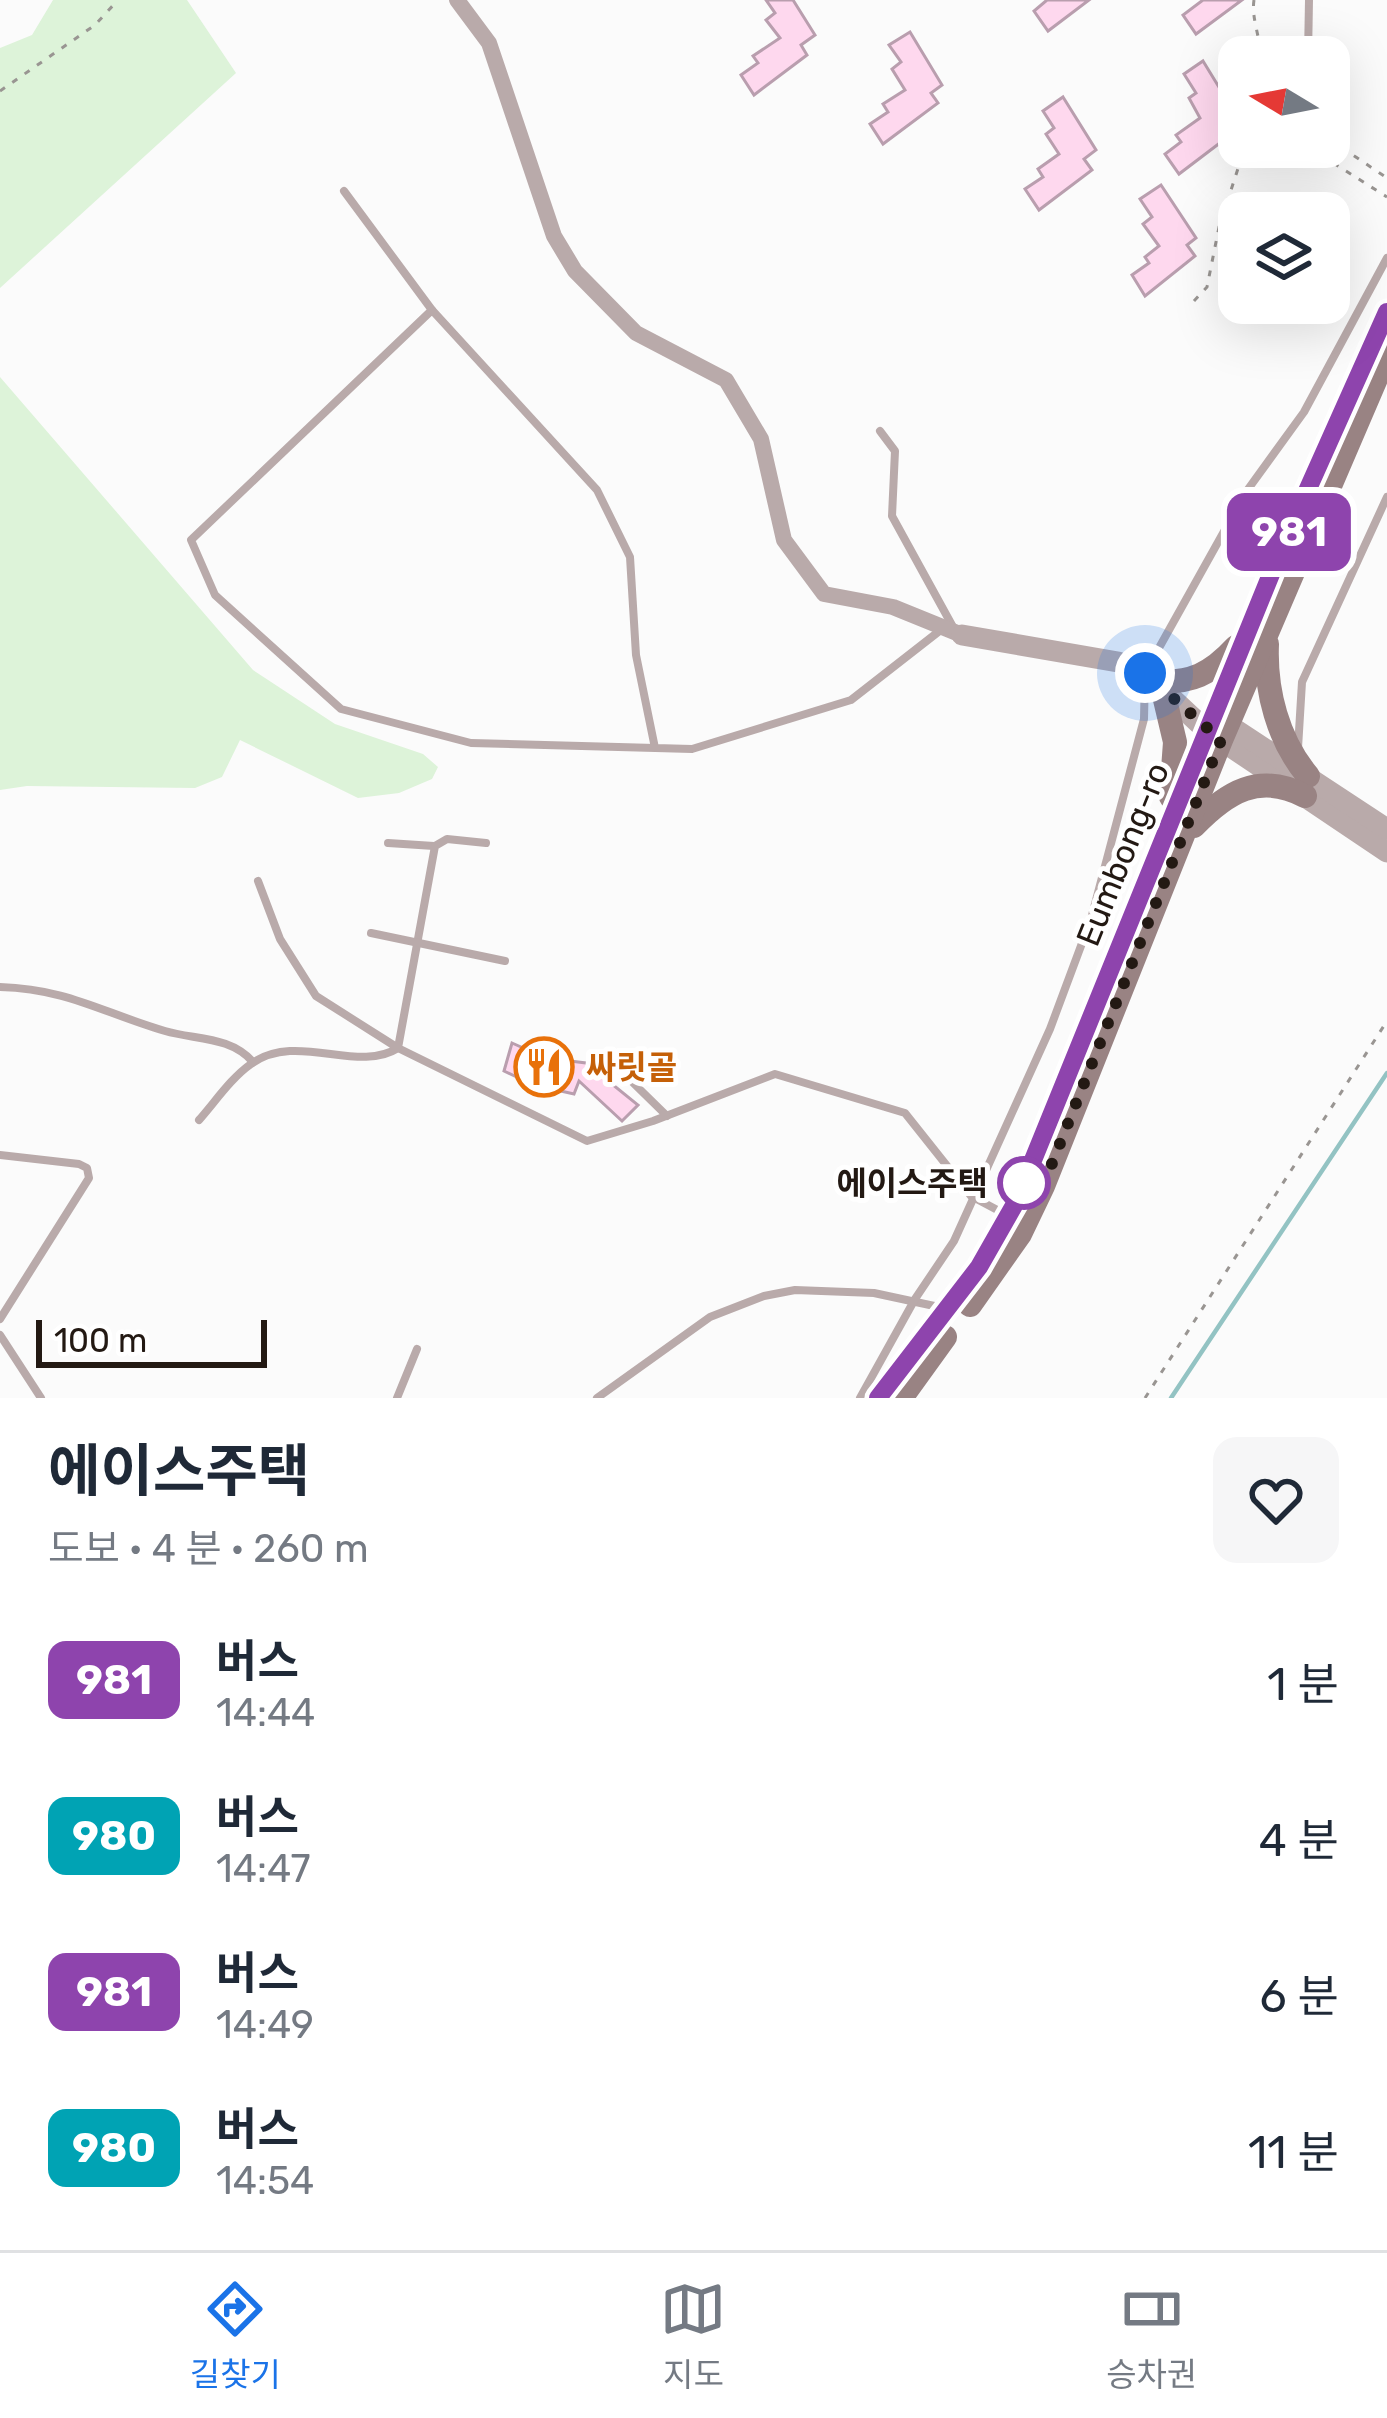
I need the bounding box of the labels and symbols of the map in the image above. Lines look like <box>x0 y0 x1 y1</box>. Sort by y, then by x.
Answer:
north arrow <box>1218 36 1350 168</box>
line badge: 981 <box>1220 493 1358 571</box>
your location <box>1115 643 1175 703</box>
street label: Eumbong-ro <box>1068 757 1177 952</box>
restaurant icon: 싸릿골 <box>513 1036 575 1098</box>
place label: 싸릿골 <box>586 1048 677 1087</box>
marker: 에이스주택 <box>999 1158 1049 1208</box>
place label: 에이스주택 <box>836 1164 988 1203</box>
scale bar <box>36 1314 267 1367</box>

